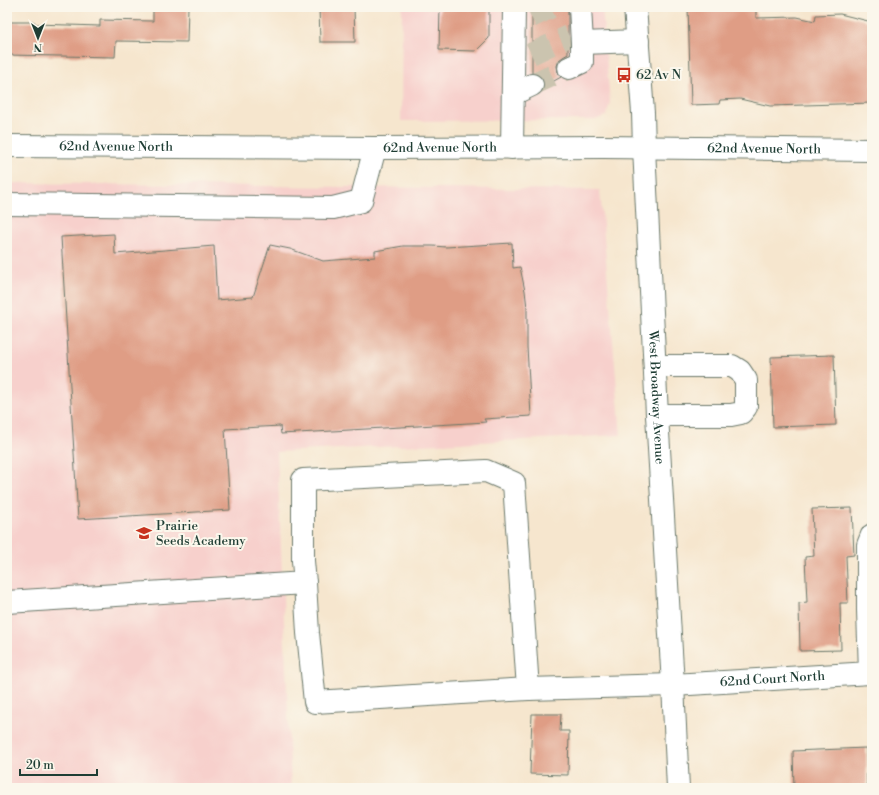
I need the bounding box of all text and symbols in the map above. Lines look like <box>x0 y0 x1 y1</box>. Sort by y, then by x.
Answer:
north arrow <box>18 18 58 58</box>
text: N <box>33 40 42 54</box>
bus stop icon: 62 Av N <box>615 66 633 84</box>
place label: 62 Av N <box>636 67 681 83</box>
street label: 62nd Avenue North <box>59 138 173 155</box>
street label: 62nd Avenue North <box>383 139 497 156</box>
street label: 62nd Avenue North <box>707 140 821 157</box>
street label: West Broadway Avenue <box>645 329 668 465</box>
place label: Prairie Seeds Academy <box>156 518 246 549</box>
school or university icon: Prairie Seeds Academy <box>135 524 153 542</box>
street label: 62nd Court North <box>719 668 826 690</box>
scale bar <box>20 751 97 777</box>
text: 20 m <box>26 758 54 773</box>

